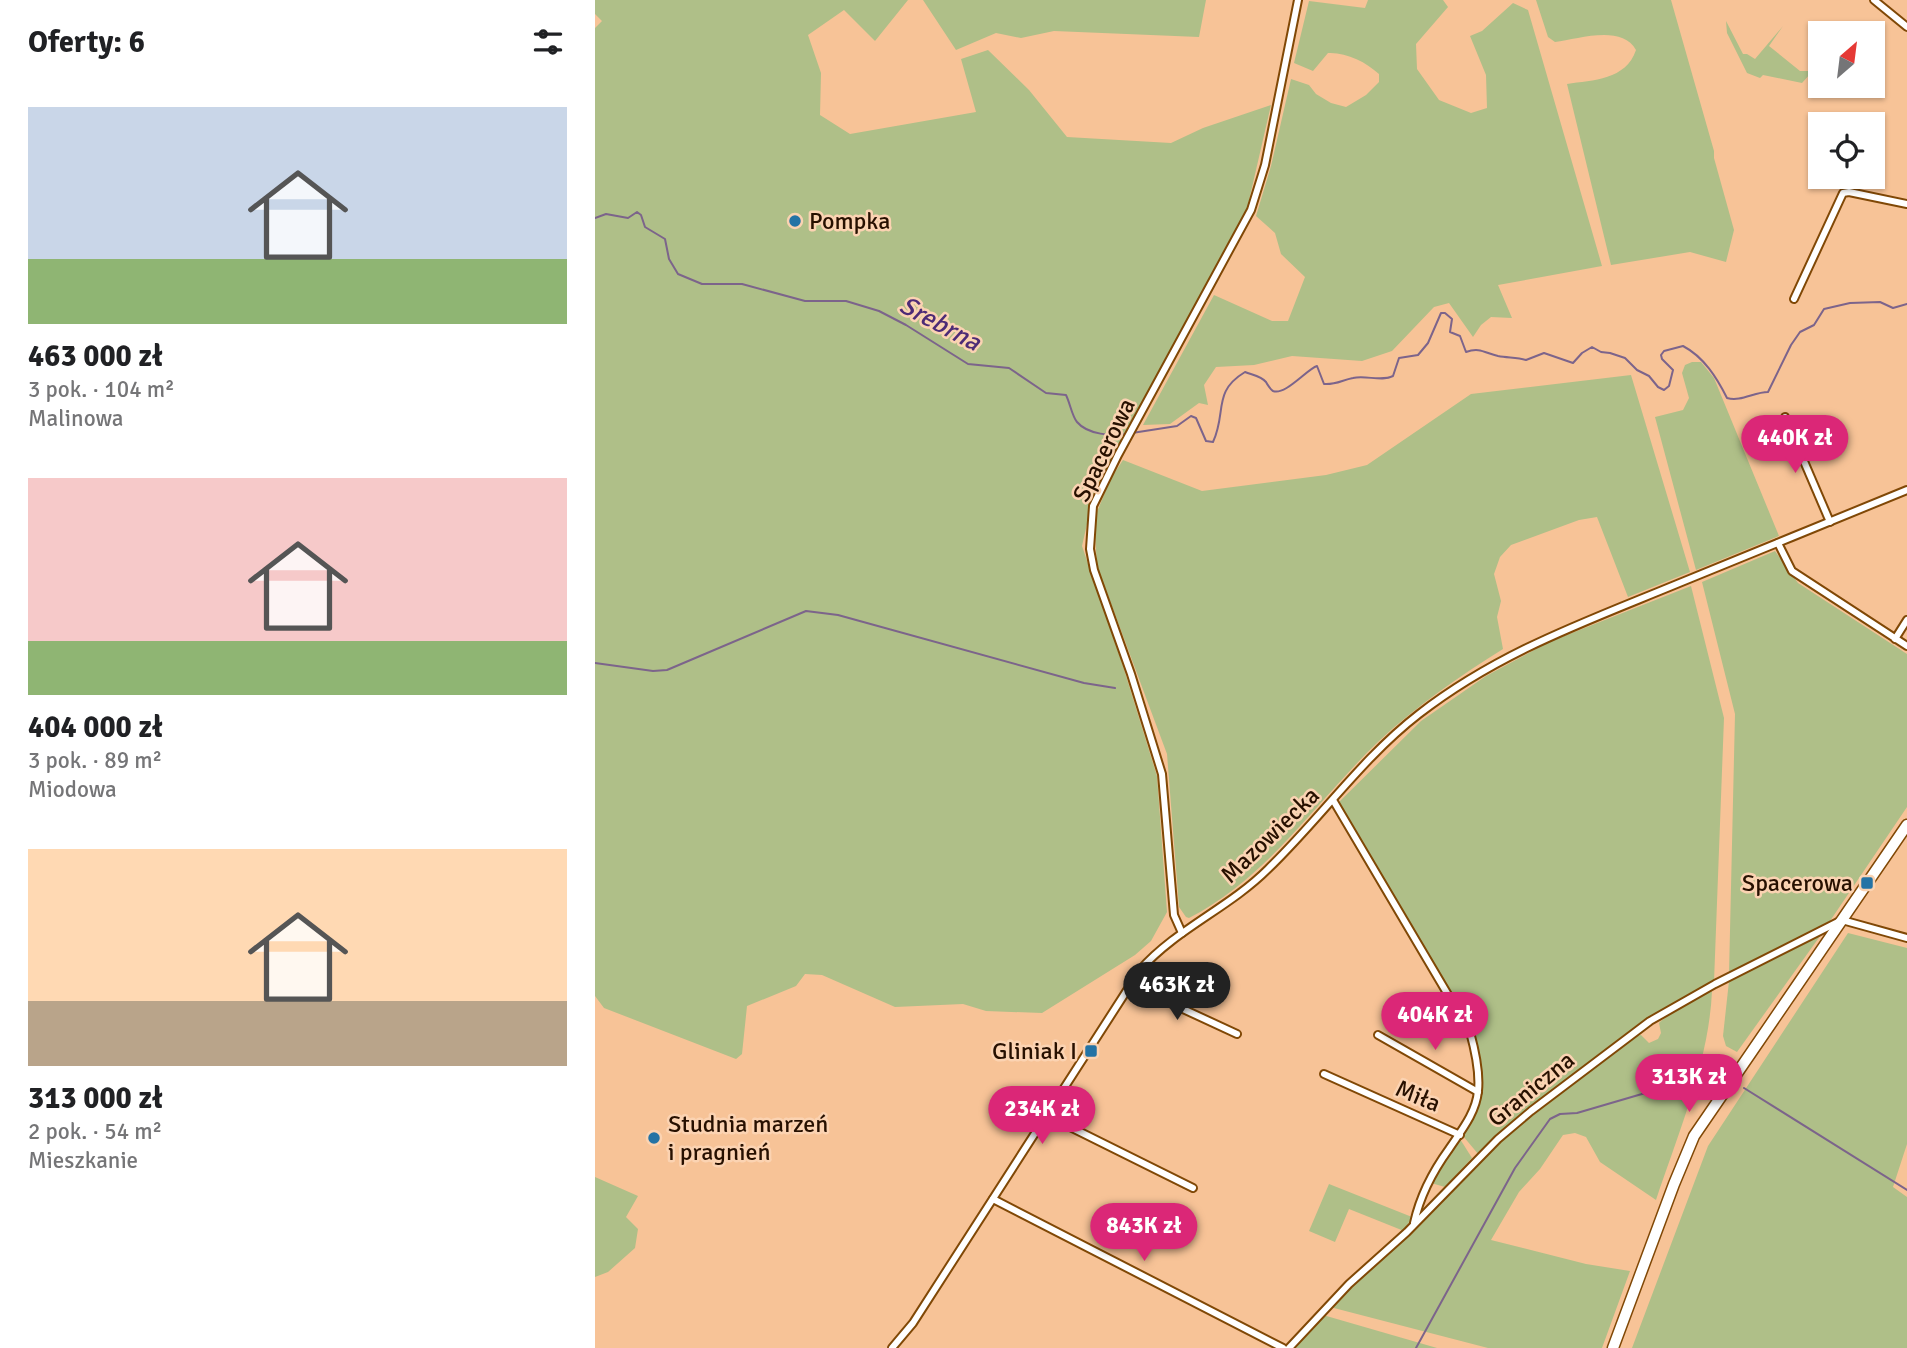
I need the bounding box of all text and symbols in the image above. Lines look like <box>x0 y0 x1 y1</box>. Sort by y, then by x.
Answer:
north arrow <box>1808 21 1885 98</box>
map controls <box>1808 21 1885 189</box>
icon: filters <box>529 23 567 61</box>
text: Oferty: 6 <box>28 24 145 61</box>
button: locate <box>1808 112 1885 189</box>
icon: home <box>235 152 361 278</box>
place label: Pompka <box>809 206 891 236</box>
marker: Pompka <box>787 213 803 229</box>
water label: Srebrna <box>894 289 987 359</box>
text: 463 000 zł <box>28 338 163 375</box>
text: 3 pok. · 104 m² <box>28 375 175 404</box>
street label: Spacerowa <box>1066 393 1142 507</box>
text: Malinowa <box>28 404 123 433</box>
pin: 440K zł <box>1730 416 1860 475</box>
text: 440K zł <box>1757 423 1833 452</box>
icon: home <box>235 523 361 649</box>
text: 404 000 zł <box>28 709 163 746</box>
text: 3 pok. · 89 m² <box>28 746 162 775</box>
text: Miodowa <box>28 775 117 804</box>
street label: Mazowiecka <box>1214 780 1326 890</box>
place label: Spacerowa <box>1742 868 1853 898</box>
marker: Spacerowa <box>1859 875 1875 891</box>
icon: home <box>235 894 361 1020</box>
pin: 463K zł <box>1112 962 1242 1022</box>
text: 463K zł <box>1139 970 1215 999</box>
pin: 404K zł <box>1370 992 1500 1052</box>
text: 404K zł <box>1397 1000 1473 1029</box>
place label: Gliniak I <box>992 1036 1077 1066</box>
marker: Gliniak I <box>1083 1043 1099 1059</box>
street label: Graniczna <box>1481 1045 1581 1133</box>
pin: 313K zł <box>1624 1054 1754 1114</box>
text: 313K zł <box>1651 1062 1727 1091</box>
street label: Miła <box>1391 1073 1445 1119</box>
text: 313 000 zł <box>28 1080 163 1117</box>
pin: 234K zł <box>977 1086 1107 1146</box>
text: 234K zł <box>1004 1094 1080 1123</box>
place label: Studnia marzeń i pragnień <box>668 1109 828 1167</box>
text: 2 pok. · 54 m² <box>28 1117 162 1146</box>
marker: Studnia marzeń i pragnień <box>646 1130 662 1146</box>
text: Mieszkanie <box>28 1146 138 1175</box>
pin: 843K zł <box>1079 1204 1209 1263</box>
text: 843K zł <box>1106 1211 1182 1240</box>

